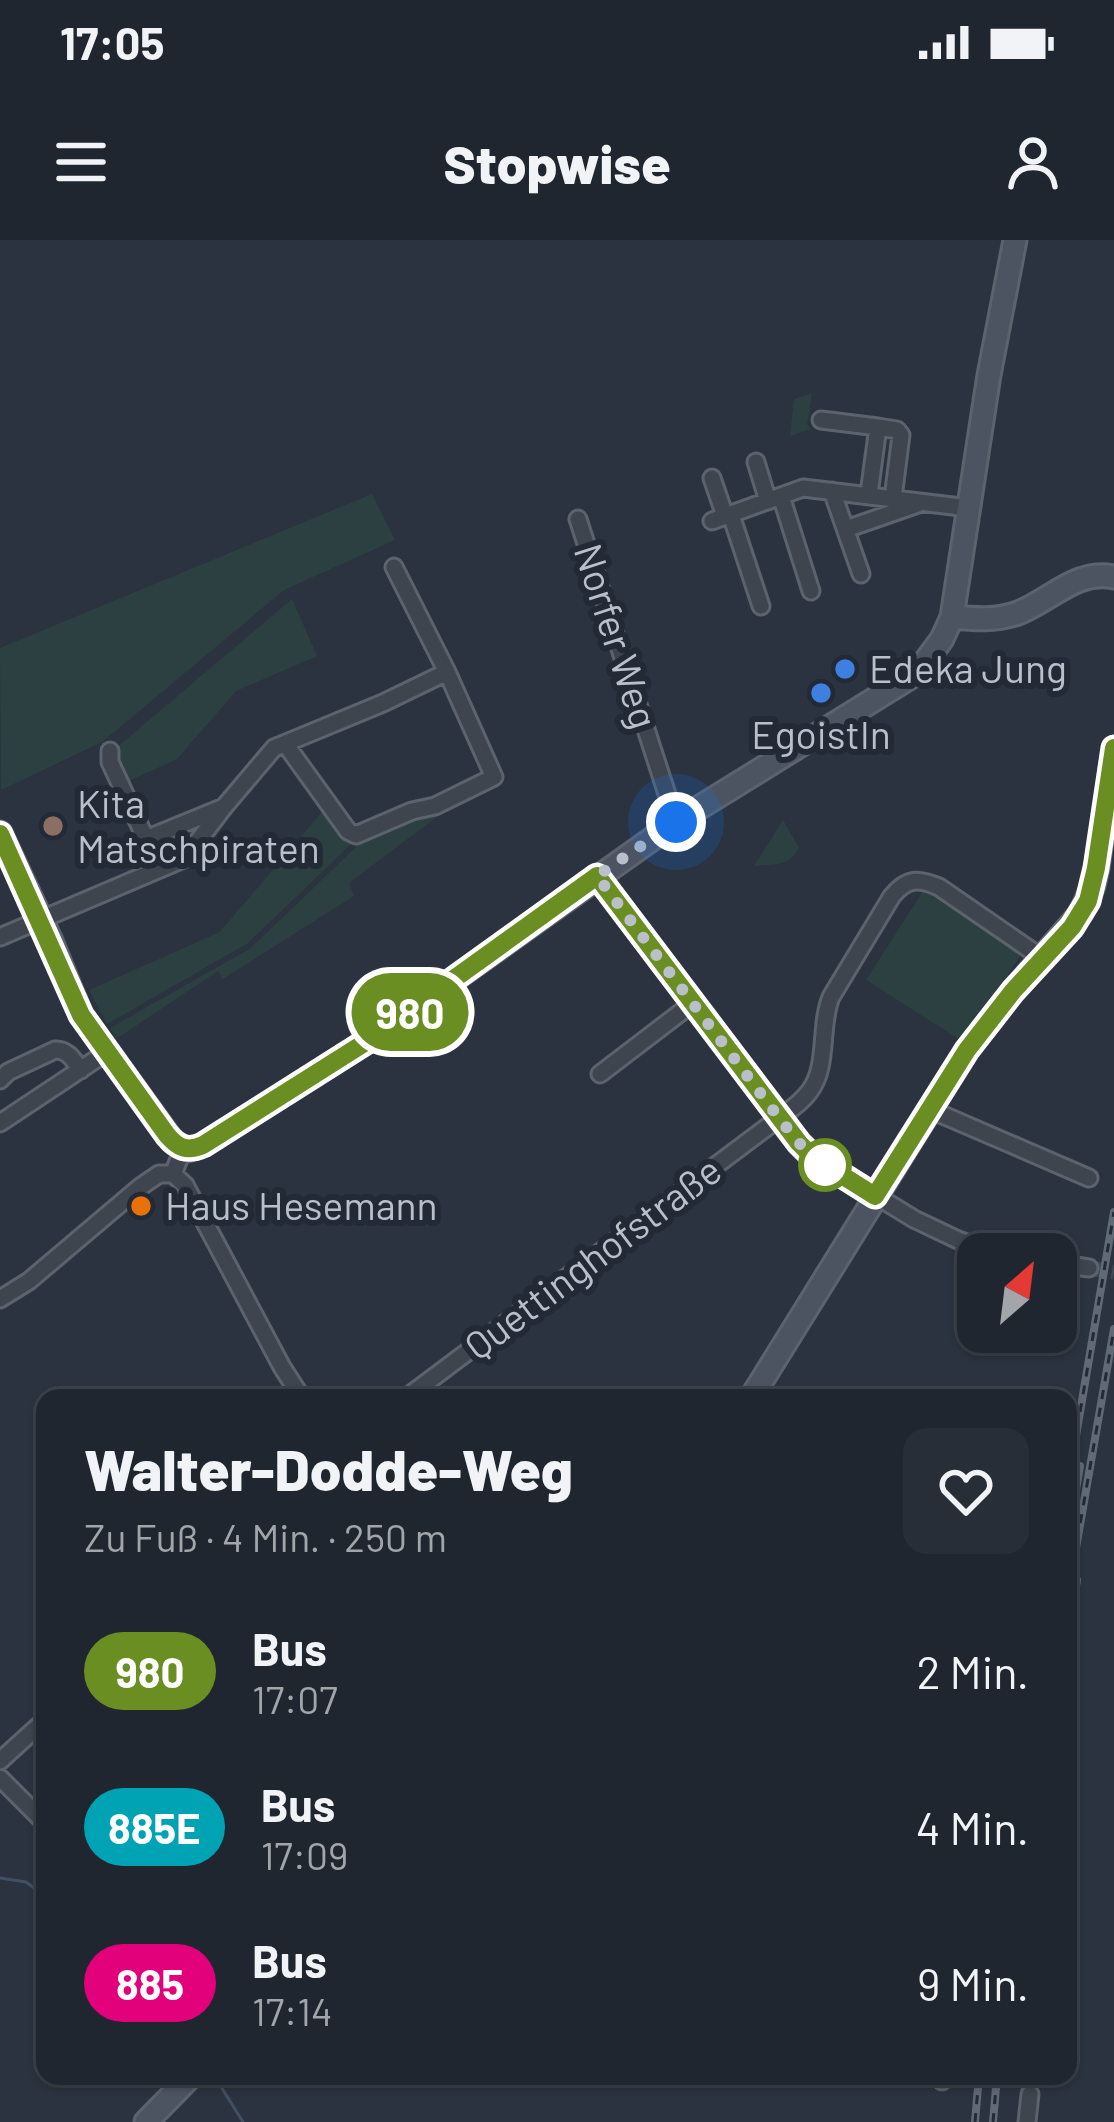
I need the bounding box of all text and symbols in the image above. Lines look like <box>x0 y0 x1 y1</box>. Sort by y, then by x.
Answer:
text: 17:05 <box>60 15 165 69</box>
icon: menu <box>48 129 114 195</box>
icon: person <box>1000 129 1066 195</box>
text: Stopwise <box>443 130 671 195</box>
street label: Norfer Weg <box>566 537 669 734</box>
place label: Edeka Jung <box>869 644 1067 691</box>
marker: Edeka Jung <box>832 656 858 682</box>
marker: EgoistIn <box>808 680 834 706</box>
place label: EgoistIn <box>751 710 891 757</box>
place label: Kita Matschpiraten <box>77 779 320 871</box>
your location <box>646 792 706 852</box>
marker: Kita Matschpiraten <box>40 813 66 839</box>
line badge: 980 <box>341 973 479 1051</box>
text: 980 <box>376 987 444 1037</box>
unlabelled marker <box>800 1140 850 1190</box>
street label: Quettinghofstraße <box>455 1145 729 1368</box>
place label: Haus Hesemann <box>165 1181 438 1228</box>
marker: Haus Hesemann <box>128 1193 154 1219</box>
north arrow <box>957 1233 1077 1353</box>
map controls <box>957 1233 1077 1353</box>
button: heart <box>903 1428 1029 1554</box>
text: Walter-Dodde-Weg <box>84 1434 573 1502</box>
text: Zu Fuß · 4 Min. · 250 m <box>84 1513 447 1560</box>
text: Bus <box>252 1621 327 1675</box>
text: 2 Min. <box>916 1644 1029 1698</box>
text: 980 <box>116 1646 184 1696</box>
text: 17:07 <box>252 1675 338 1722</box>
text: Bus <box>261 1777 335 1831</box>
text: 4 Min. <box>916 1800 1029 1854</box>
text: 885E <box>108 1802 201 1852</box>
text: 17:09 <box>261 1831 348 1878</box>
text: Bus <box>252 1933 327 1987</box>
text: 9 Min. <box>917 1956 1029 2010</box>
text: 885 <box>116 1958 184 2008</box>
text: 17:14 <box>252 1987 332 2034</box>

